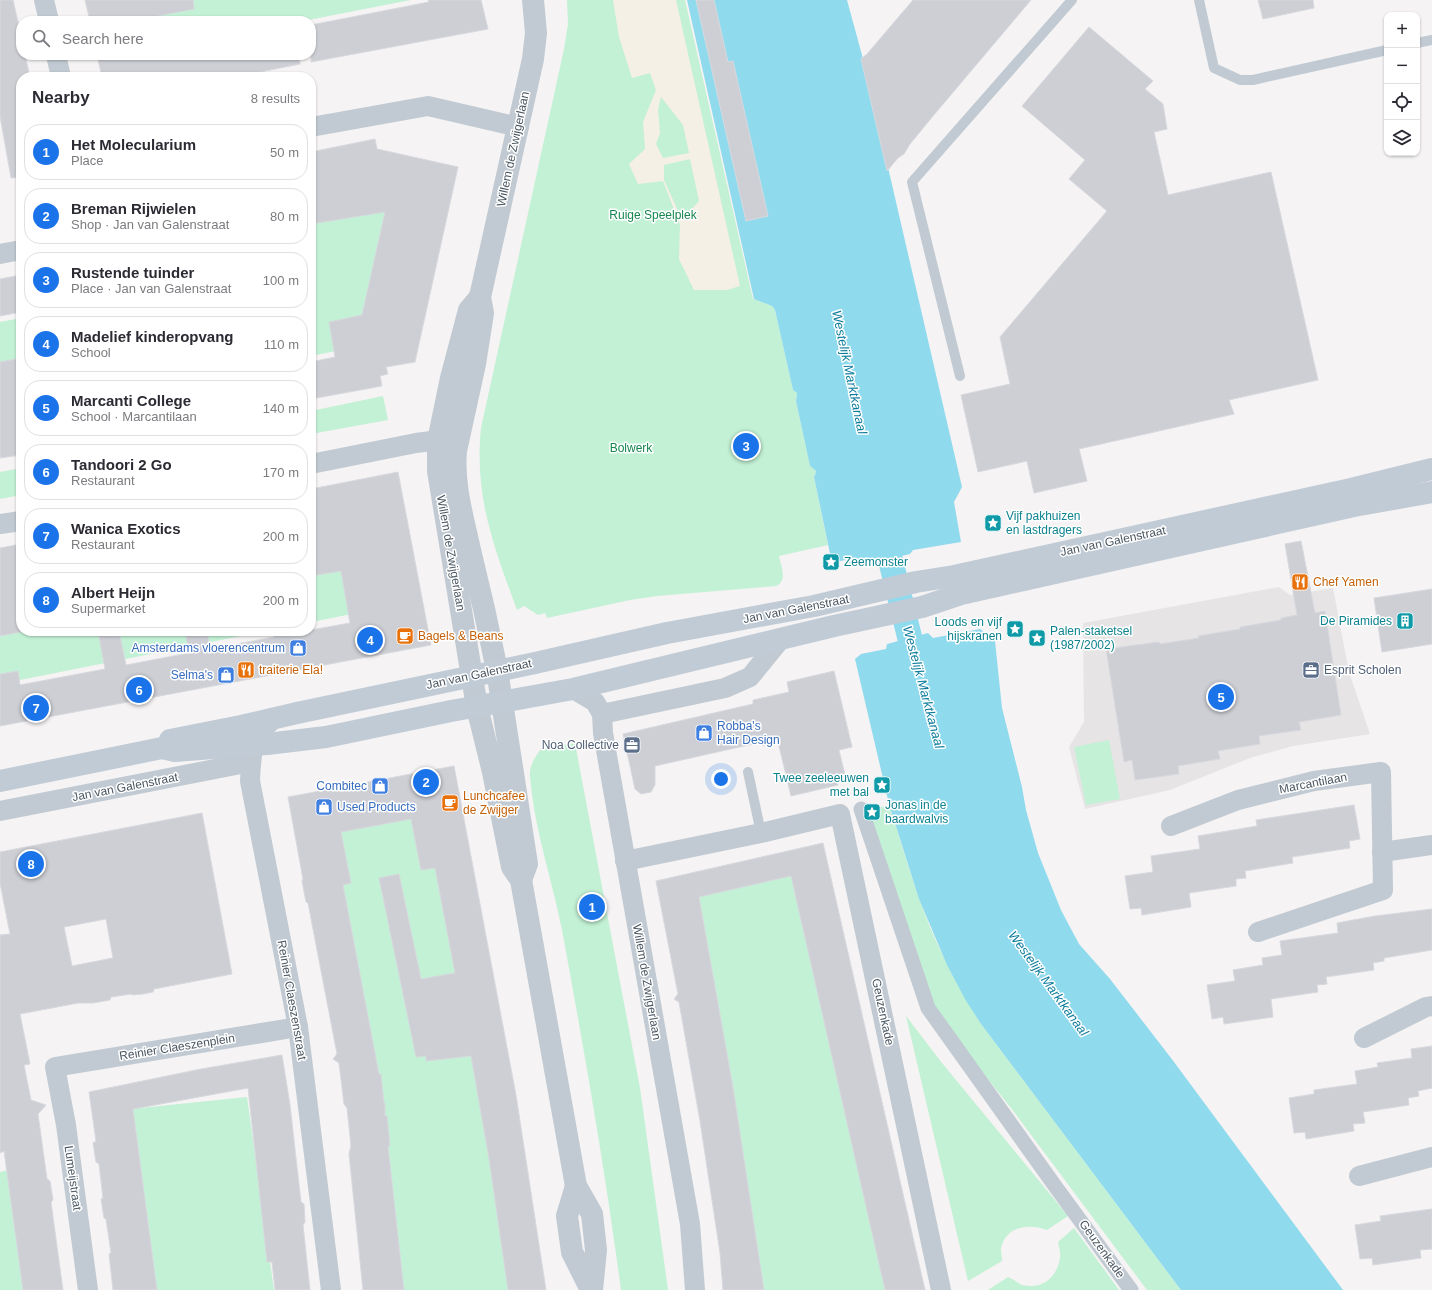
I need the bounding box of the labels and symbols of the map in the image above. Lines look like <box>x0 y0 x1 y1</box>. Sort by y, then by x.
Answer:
street label: Willem de Zwijgerlaan <box>494 90 532 208</box>
park label: Ruige Speelplek <box>609 208 698 222</box>
water label: Westelijk Marktkanaal <box>829 309 870 436</box>
pin: 3 <box>733 431 759 461</box>
park label: Bolwerk <box>610 441 653 455</box>
street label: Willem de Zwijgerlaan <box>434 494 468 612</box>
place label: Vijf pakhuizen en lastdragers <box>1006 509 1082 537</box>
place icon: Vijf pakhuizen en lastdragers <box>983 513 1003 533</box>
street label: Jan van Galenstraat <box>1059 523 1168 559</box>
place icon: Zeemonster <box>821 552 841 572</box>
place label: Zeemonster <box>844 555 908 569</box>
restaurant icon: Chef Yamen <box>1290 572 1310 592</box>
place label: Chef Yamen <box>1313 575 1379 589</box>
street label: Jan van Galenstraat <box>742 592 851 626</box>
building icon: De Piramides <box>1395 611 1415 631</box>
place label: De Piramides <box>1320 614 1392 628</box>
place label: Loods en vijf hijskranen <box>935 615 1003 643</box>
place icon: Loods en vijf hijskranen <box>1005 619 1025 639</box>
water label: Westelijk Marktkanaal <box>900 624 947 751</box>
place label: Palen-staketsel (1987/2002) <box>1050 624 1132 652</box>
pin: 4 <box>357 625 383 655</box>
cafe icon: Bagels & Beans <box>395 626 415 646</box>
place icon: Palen-staketsel (1987/2002) <box>1027 628 1047 648</box>
place label: Bagels & Beans <box>418 629 503 643</box>
shop icon: Amsterdams vloerencentrum <box>288 638 308 658</box>
place label: Amsterdams vloerencentrum <box>132 641 285 655</box>
street label: Jan van Galenstraat <box>425 656 534 692</box>
restaurant icon: traiterie Ela! <box>236 660 256 680</box>
office icon: Esprit Scholen <box>1301 660 1321 680</box>
place label: traiterie Ela! <box>259 663 323 677</box>
place label: Esprit Scholen <box>1324 663 1401 677</box>
shop icon: Selma's <box>216 665 236 685</box>
place label: Selma's <box>171 668 213 682</box>
pin: 6 <box>126 675 152 705</box>
pin: 5 <box>1208 682 1234 712</box>
pin: 7 <box>23 693 49 723</box>
place label: Robba's Hair Design <box>717 719 780 747</box>
shop icon: Robba's Hair Design <box>694 723 714 743</box>
office icon: Noa Collective <box>622 735 642 755</box>
place label: Noa Collective <box>542 738 619 752</box>
pin: 2 <box>413 767 439 797</box>
your location <box>711 769 731 789</box>
street label: Jan van Galenstraat <box>71 770 180 804</box>
street label: Marcantilaan <box>1278 770 1348 796</box>
place label: Twee zeeleeuwen met bal <box>773 771 869 799</box>
place icon: Twee zeeleeuwen met bal <box>872 775 892 795</box>
shop icon: Combitec <box>370 776 390 796</box>
place label: Combitec <box>316 779 367 793</box>
place label: Lunchcafee de Zwijger <box>463 789 525 817</box>
cafe icon: Lunchcafee de Zwijger <box>440 793 460 813</box>
shop icon: Used Products <box>314 797 334 817</box>
place label: Jonas in de baardwalvis <box>885 798 948 826</box>
place label: Used Products <box>337 800 416 814</box>
place icon: Jonas in de baardwalvis <box>862 802 882 822</box>
pin: 8 <box>18 849 44 879</box>
pin: 1 <box>579 892 605 922</box>
street label: Willem de Zwijgerlaan <box>630 923 664 1041</box>
water label: Westelijk Marktkanaal <box>1005 928 1092 1040</box>
street label: Reinier Claeszenstraat <box>275 939 310 1062</box>
street label: Geuzenkade <box>869 977 897 1047</box>
street label: Reinier Claeszenplein <box>118 1031 236 1063</box>
street label: Lumeijstraat <box>62 1145 85 1212</box>
street label: Geuzenkade <box>1076 1217 1128 1281</box>

